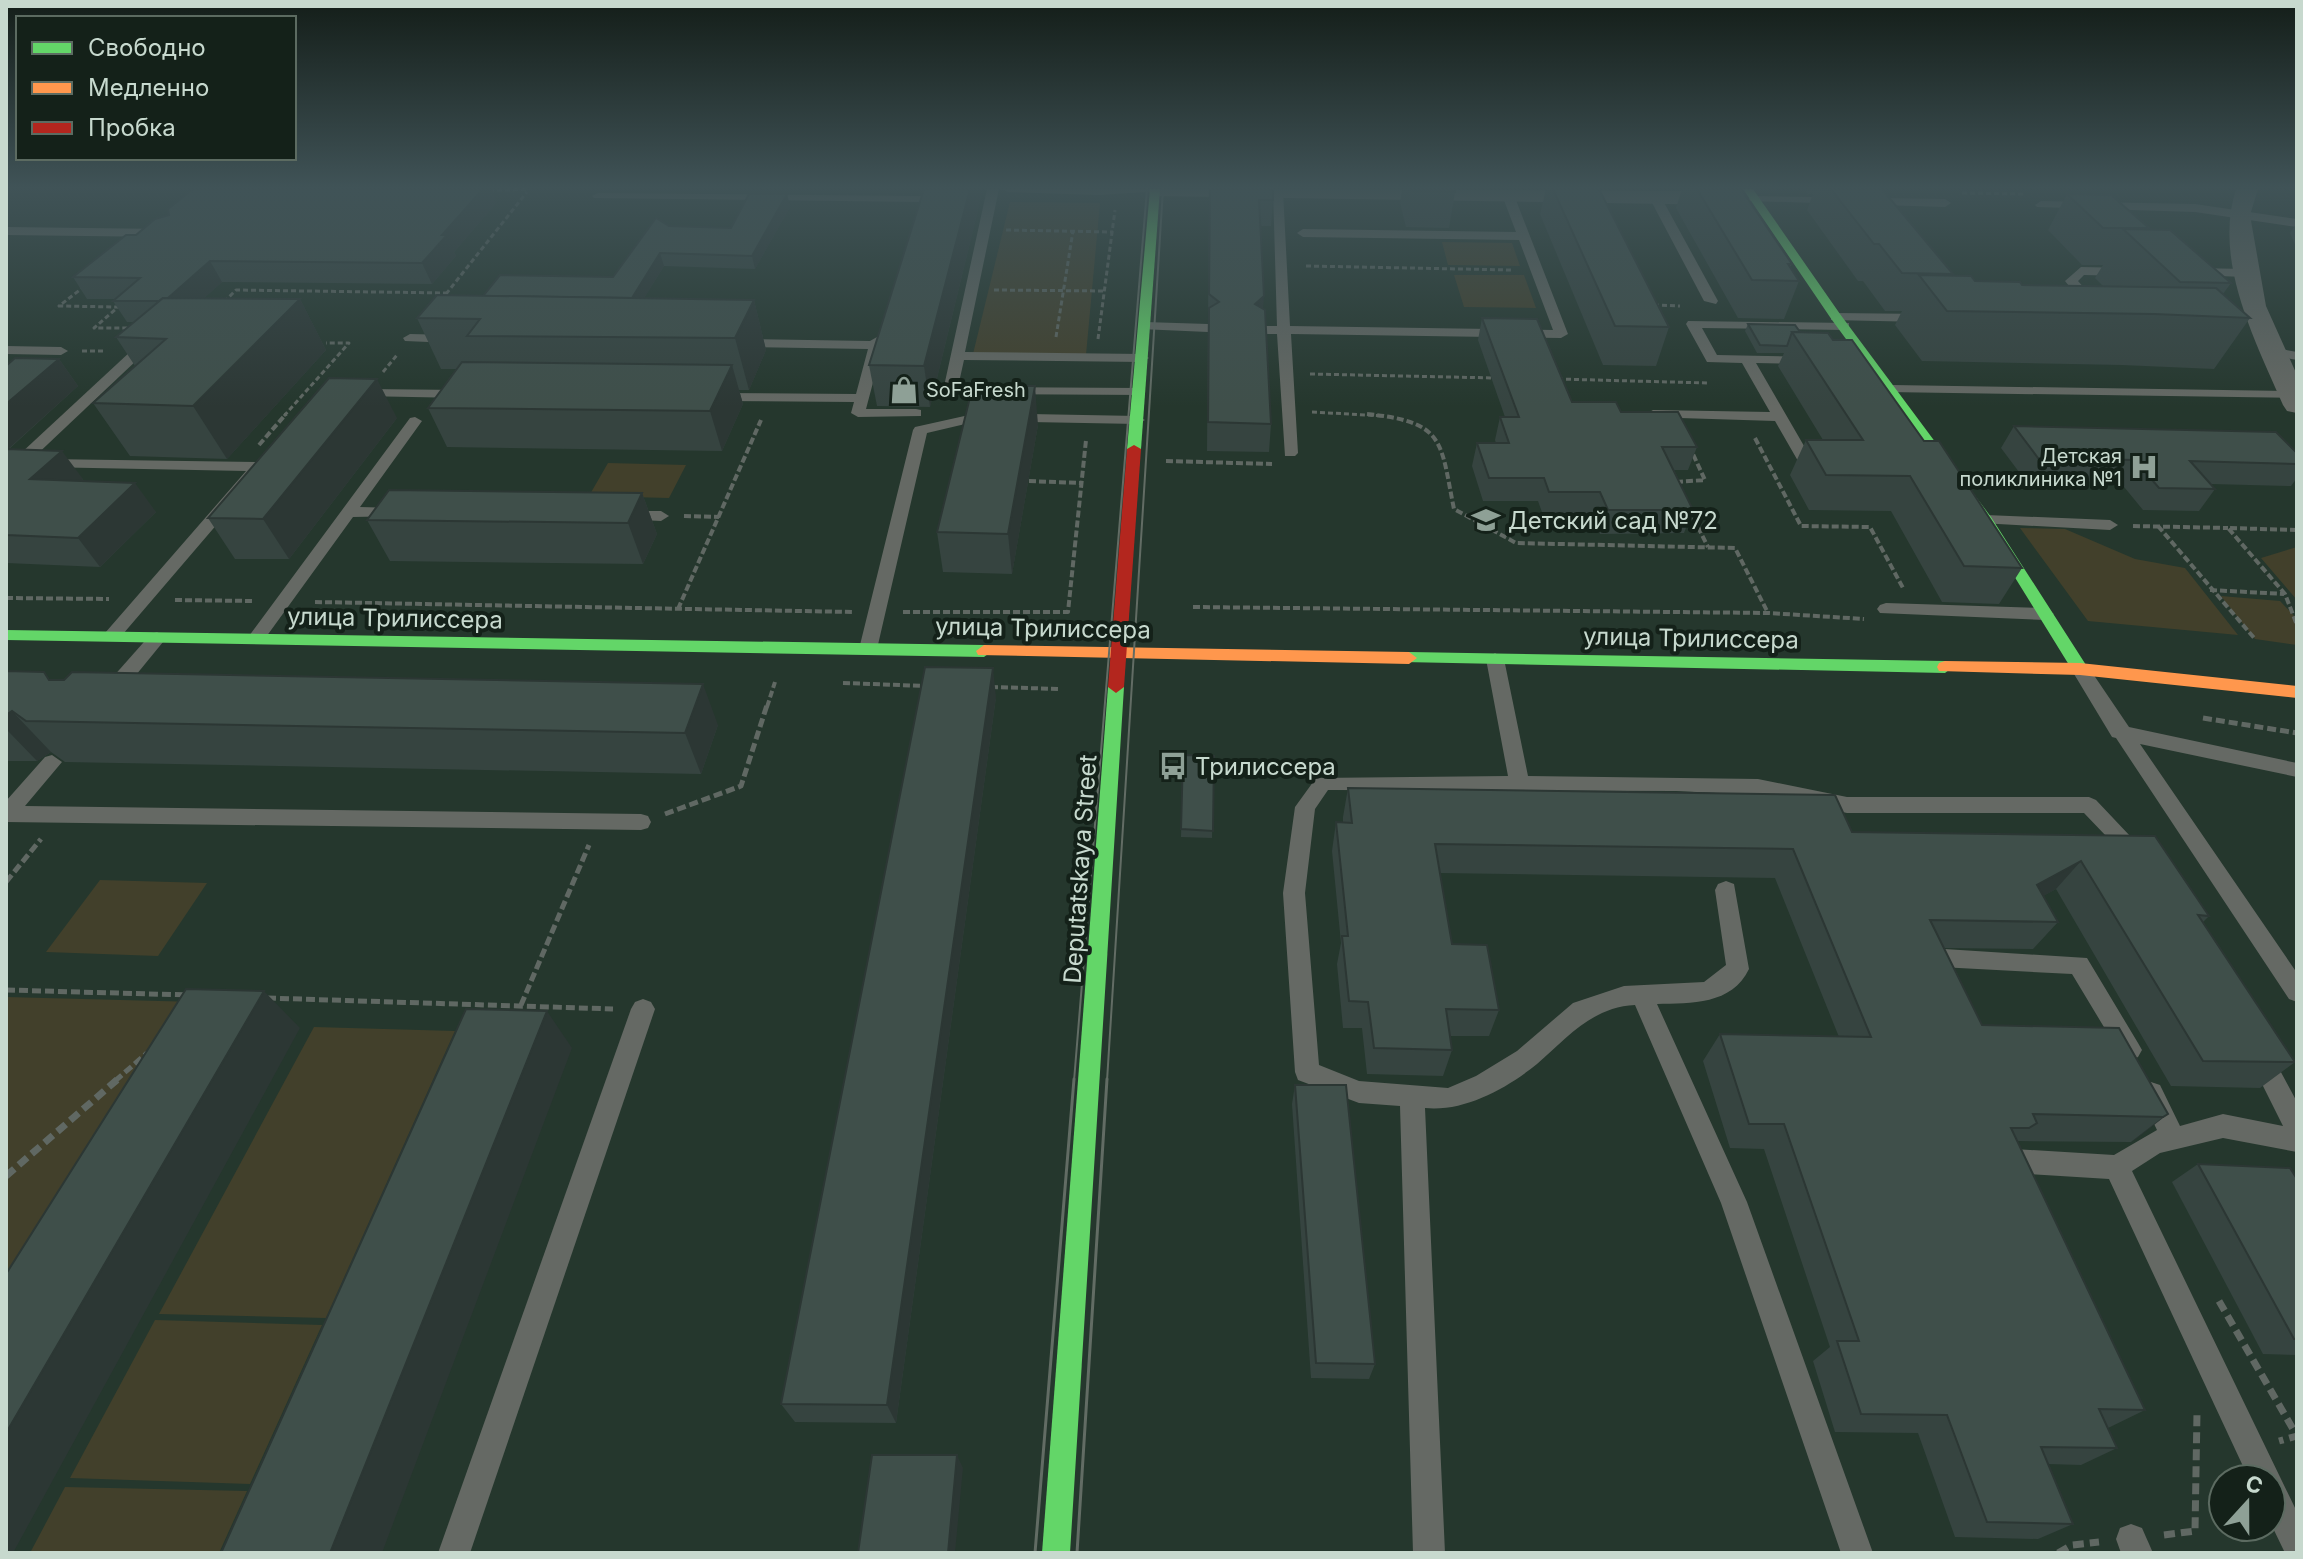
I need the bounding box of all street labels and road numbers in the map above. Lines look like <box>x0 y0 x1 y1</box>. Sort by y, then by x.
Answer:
street label: улица Трилиссера <box>287 602 503 634</box>
street label: улица Трилиссера <box>935 612 1151 644</box>
street label: улица Трилиссера <box>1583 622 1799 654</box>
street label: Deputatskaya Street <box>1058 753 1102 985</box>

